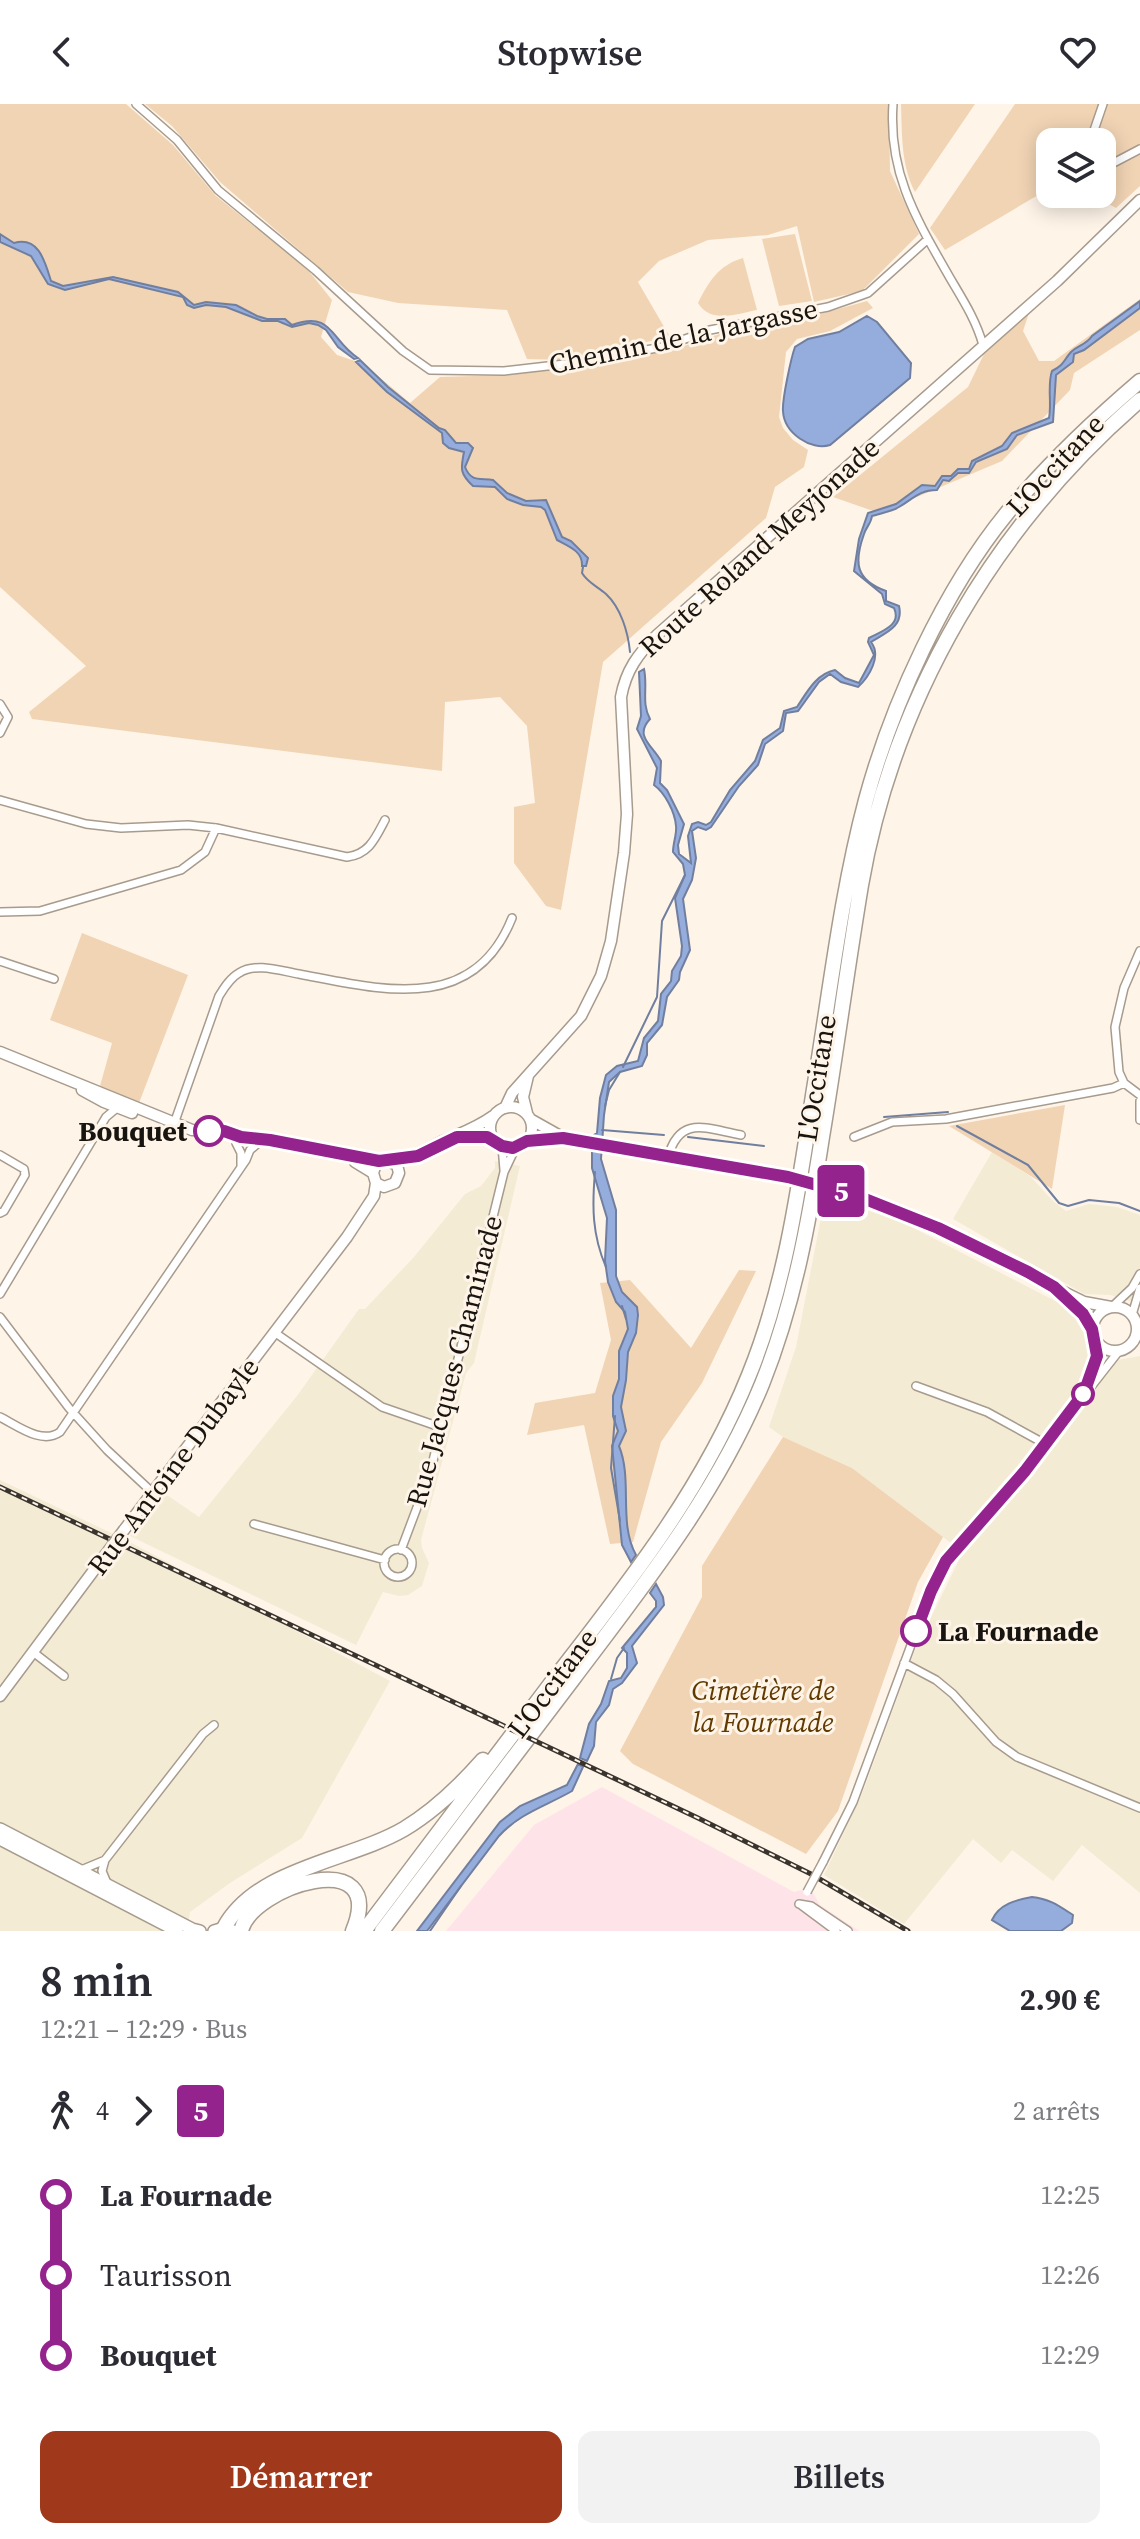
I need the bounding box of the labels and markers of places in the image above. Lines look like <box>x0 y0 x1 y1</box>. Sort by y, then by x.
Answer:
place label: Bouquet <box>78 1112 188 1150</box>
marker: Bouquet <box>194 1116 224 1146</box>
unlabelled marker <box>1072 1383 1094 1405</box>
place label: La Fournade <box>938 1612 1099 1650</box>
marker: La Fournade <box>901 1616 931 1646</box>

